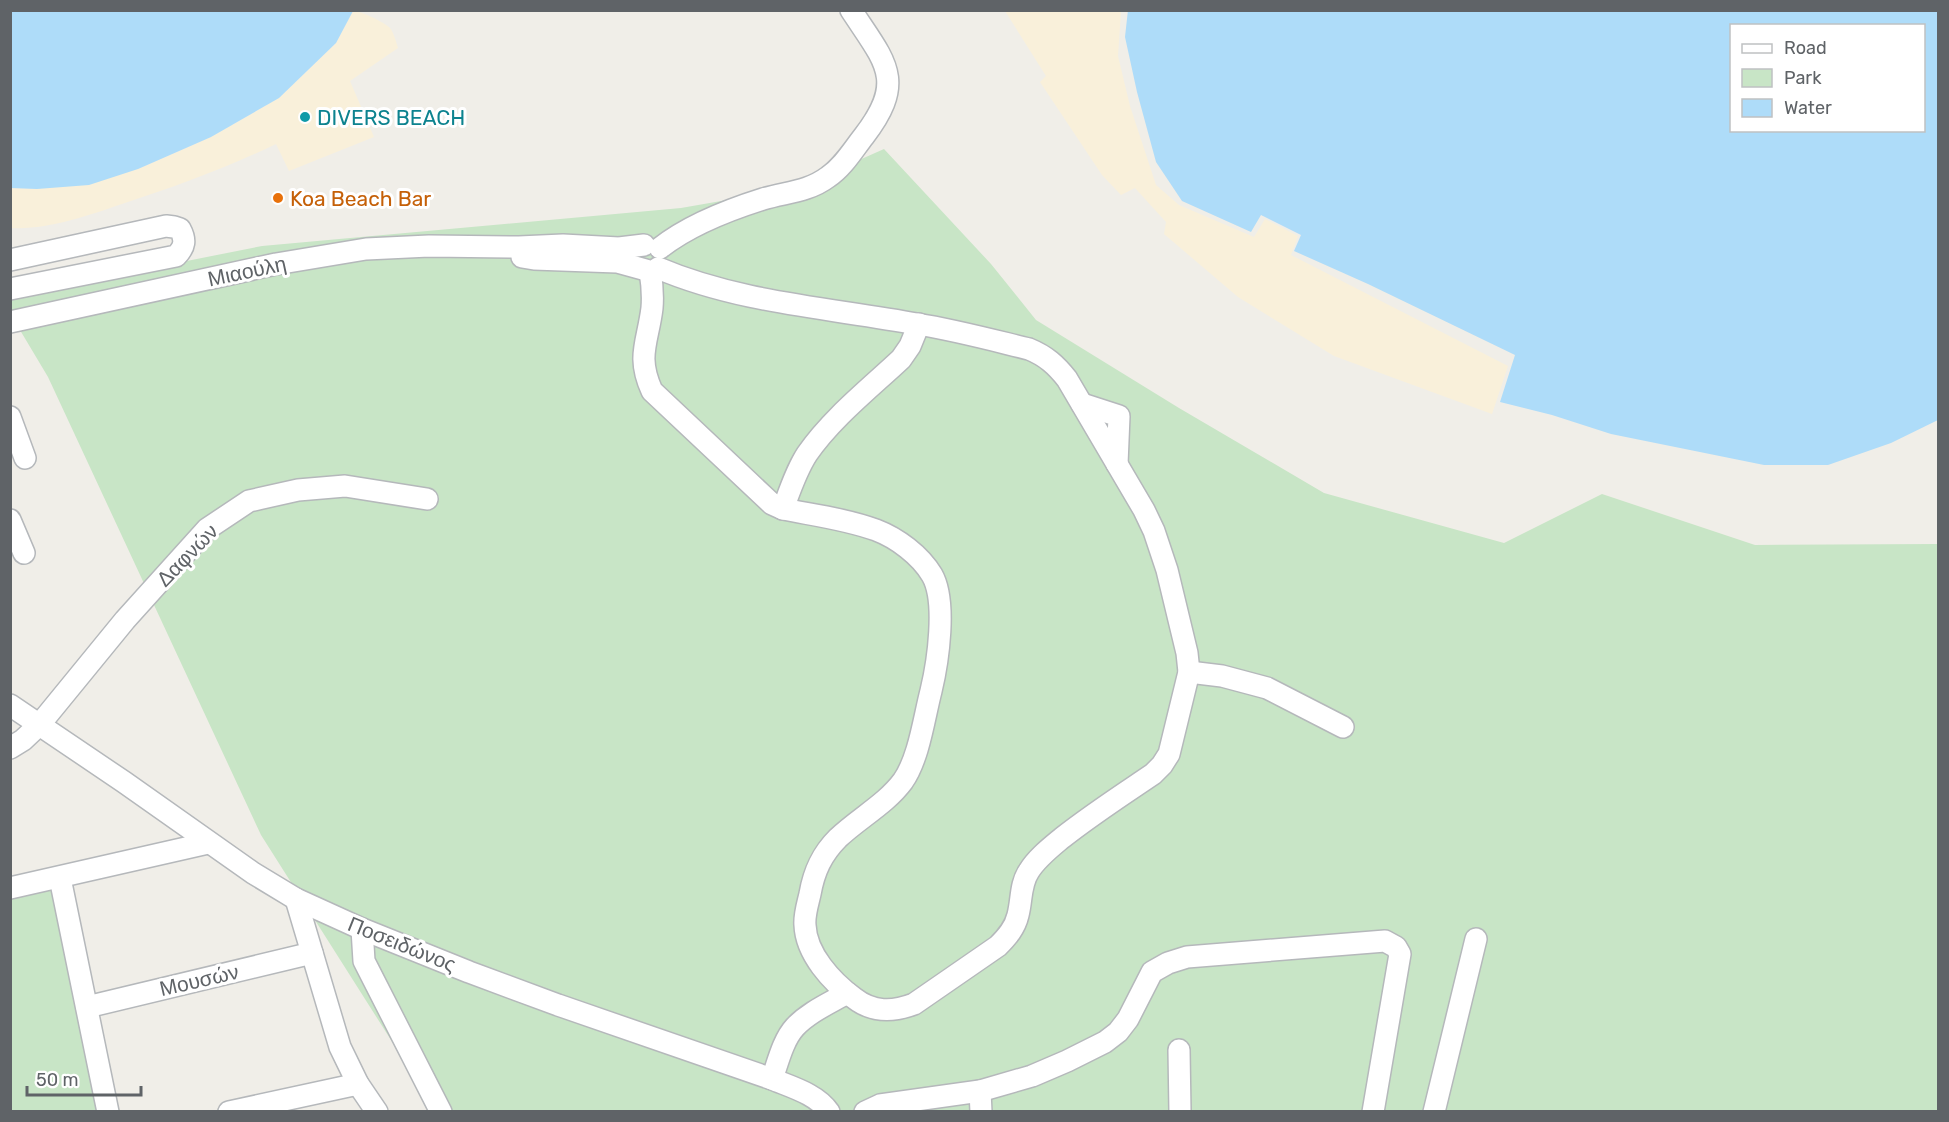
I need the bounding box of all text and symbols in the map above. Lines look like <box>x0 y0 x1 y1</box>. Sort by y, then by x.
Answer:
legend <box>1730 24 1925 132</box>
text: Road <box>1784 37 1827 59</box>
text: Park <box>1784 67 1822 89</box>
text: Water <box>1784 97 1832 119</box>
place label: DIVERS BEACH <box>317 105 465 130</box>
marker: DIVERS BEACH <box>298 110 312 124</box>
place label: Koa Beach Bar <box>290 186 431 211</box>
marker: Koa Beach Bar <box>271 191 285 205</box>
street label: Μιαούλη <box>205 250 289 292</box>
street label: Δαφνών <box>151 519 223 591</box>
street label: Ποσειδώνος <box>344 911 460 977</box>
street label: Μουσών <box>157 959 241 1001</box>
scale bar <box>27 1059 141 1097</box>
text: 50 m <box>36 1069 79 1091</box>

